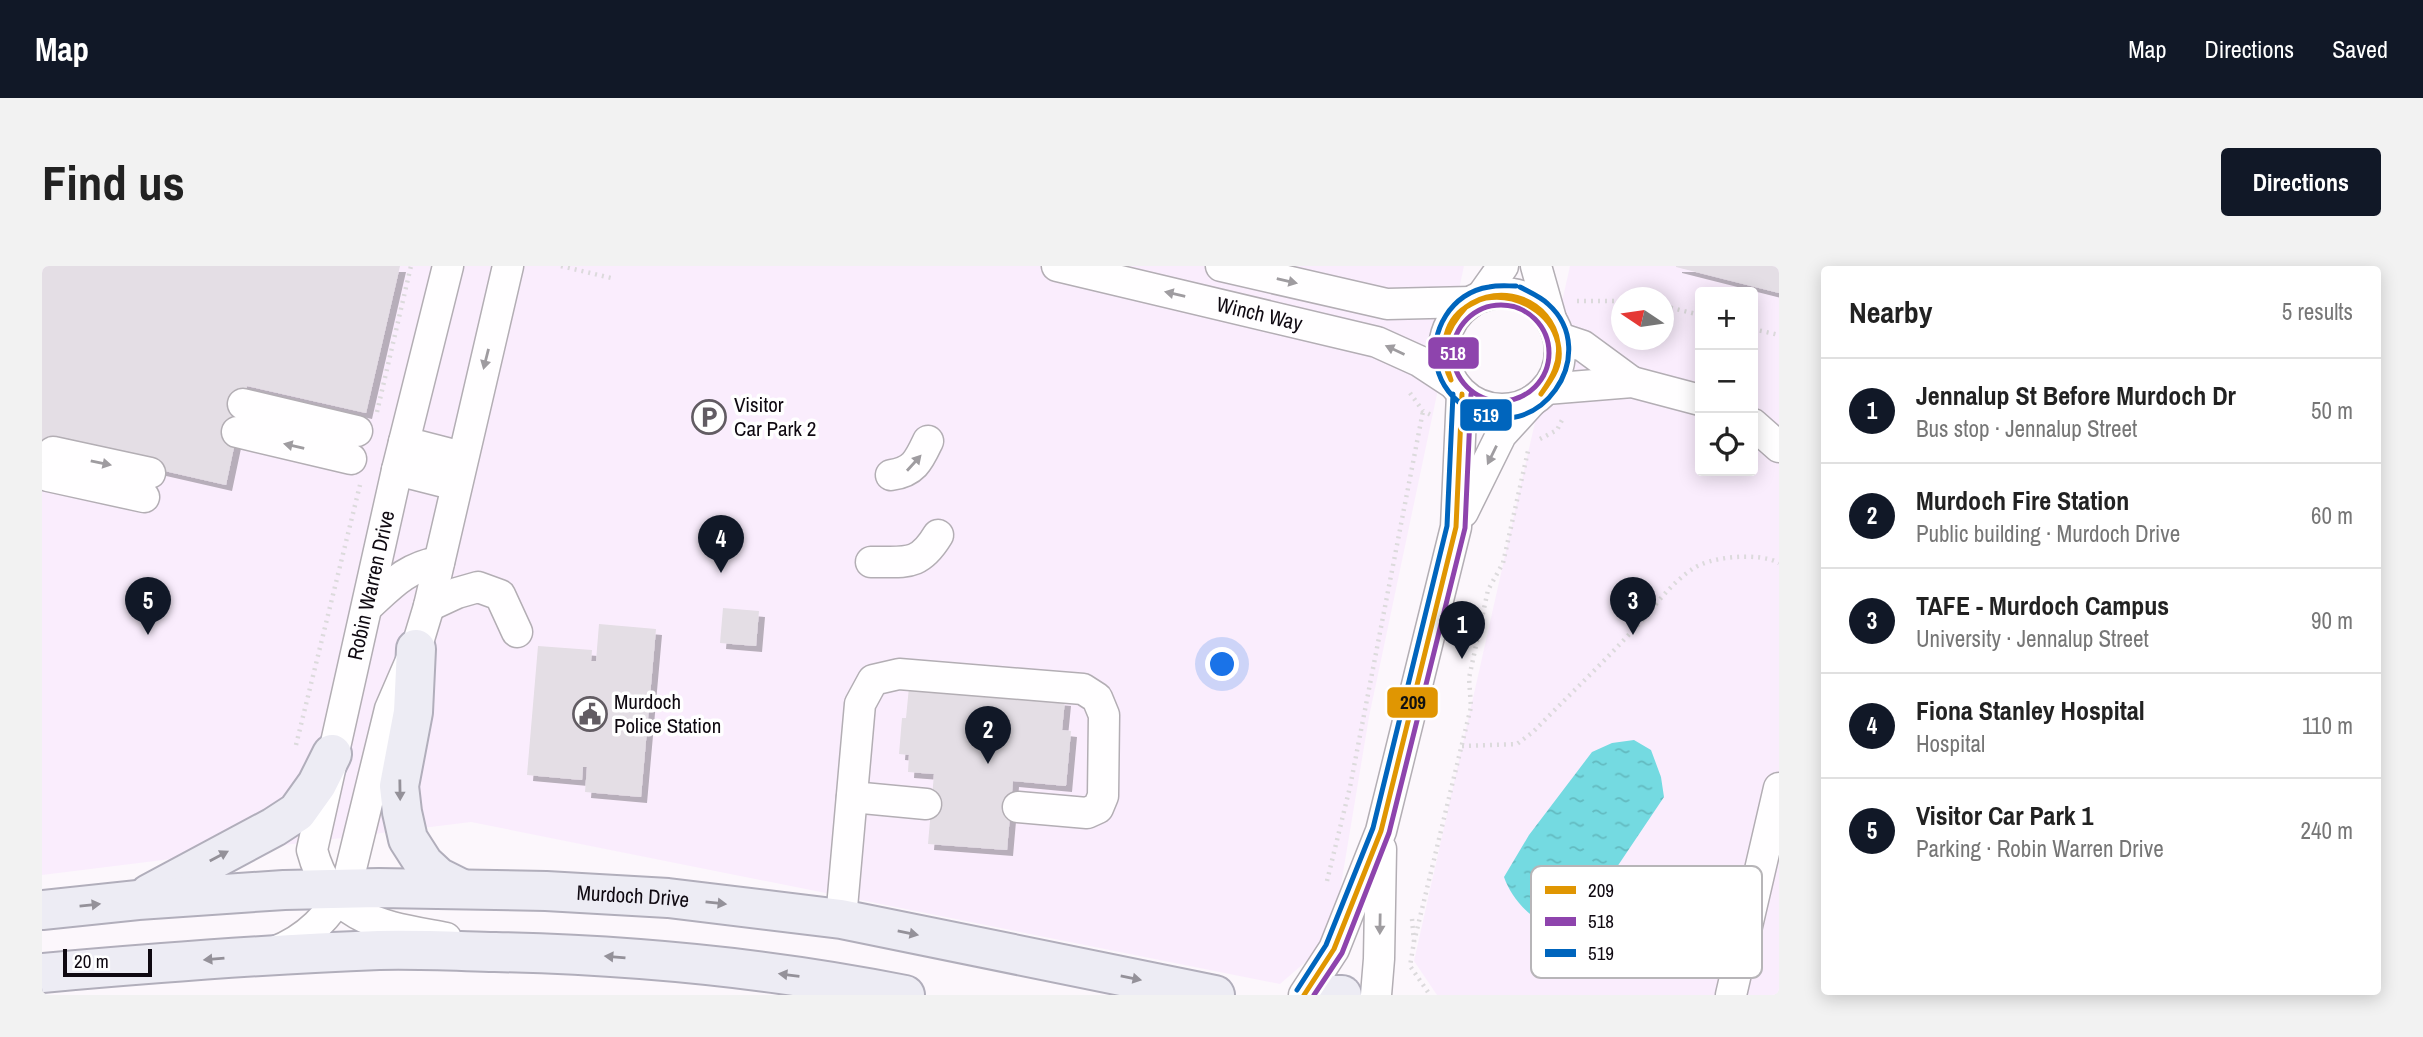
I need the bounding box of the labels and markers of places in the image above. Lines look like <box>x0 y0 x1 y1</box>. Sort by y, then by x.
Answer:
place label: Visitor Car Park 2 <box>734 390 816 443</box>
parking icon: Visitor Car Park 2 <box>690 398 728 436</box>
pin: 4 <box>698 515 744 573</box>
pin: 5 <box>125 577 171 635</box>
pin: 3 <box>1610 577 1656 635</box>
pin: 1 <box>1439 601 1485 659</box>
place label: Murdoch Police Station <box>614 687 721 740</box>
public building icon: Murdoch Police Station <box>571 695 609 733</box>
pin: 2 <box>965 706 1011 764</box>

